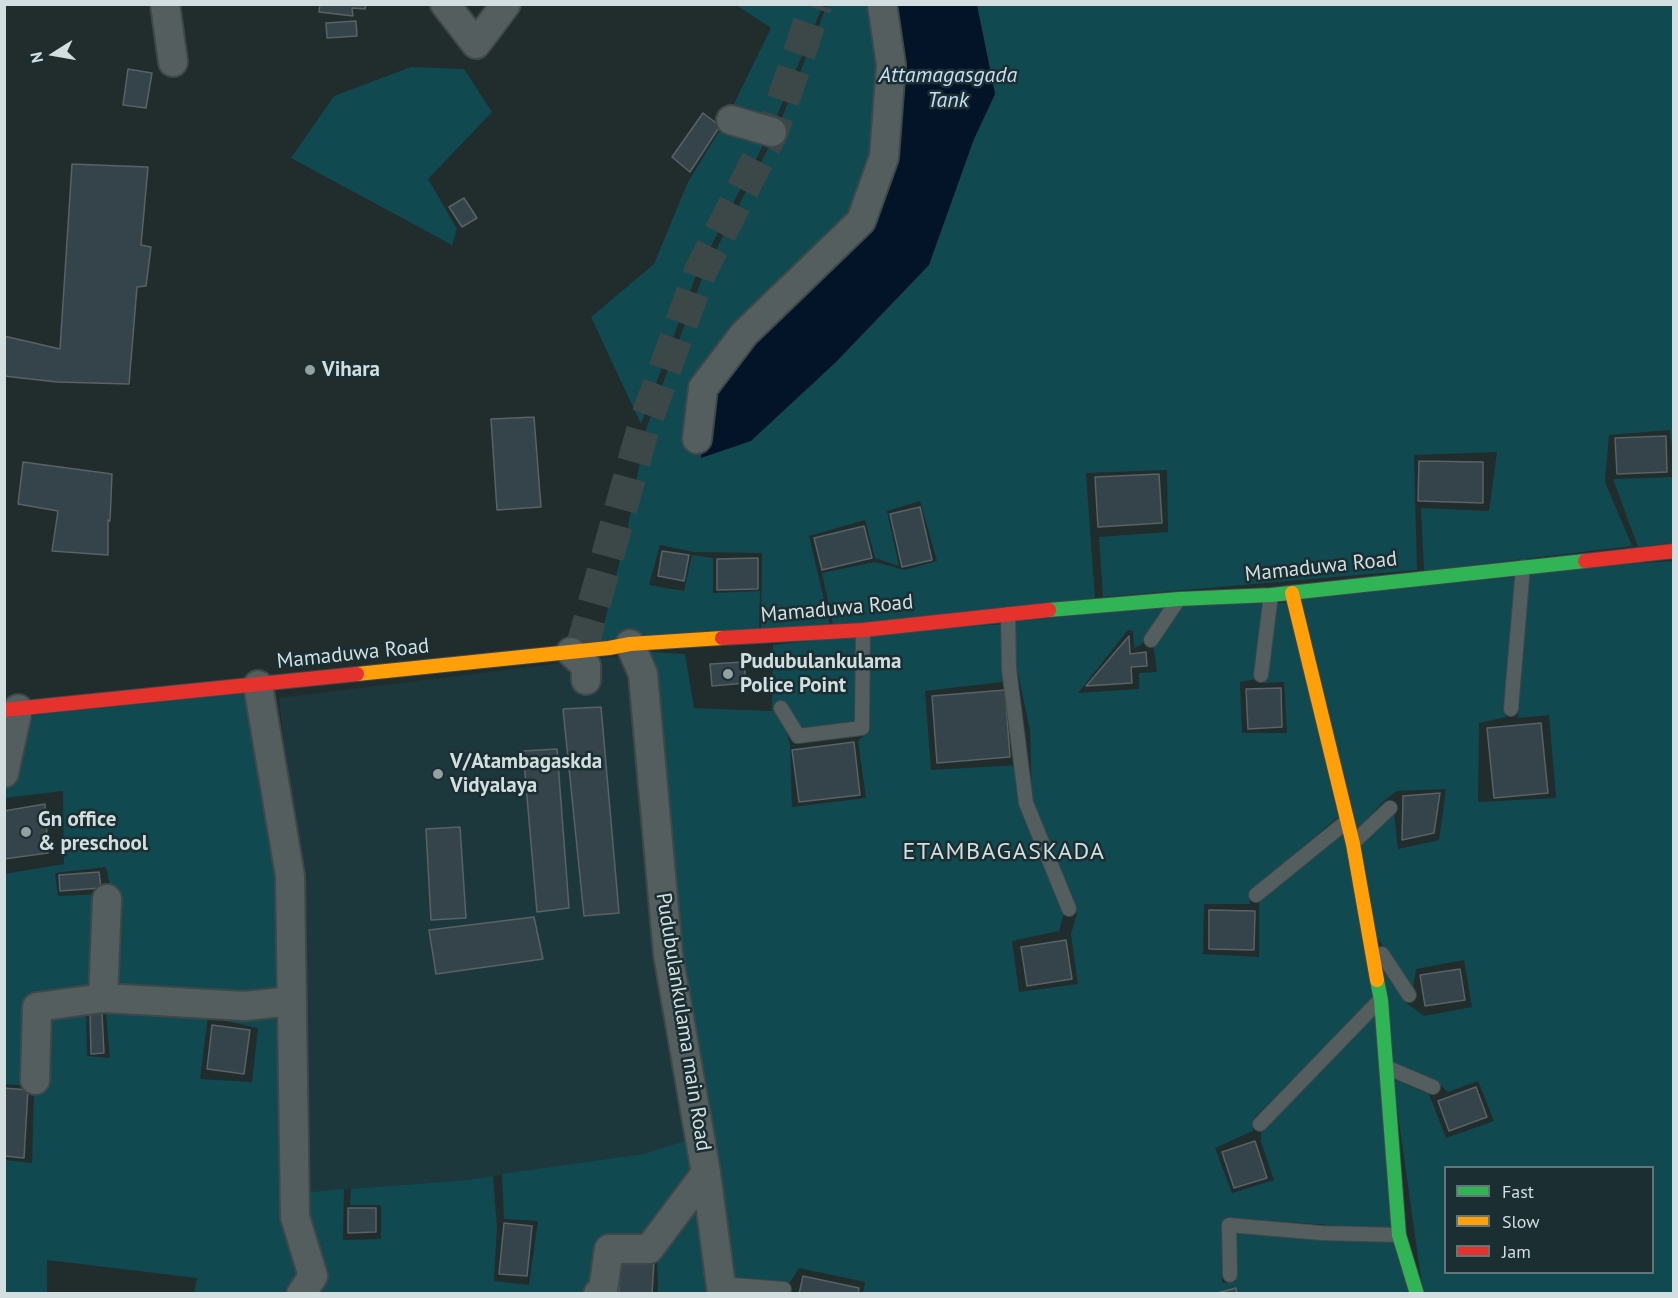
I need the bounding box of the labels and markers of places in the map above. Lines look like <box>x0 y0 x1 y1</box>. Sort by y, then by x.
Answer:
place label: Vihara <box>322 357 380 383</box>
marker: Vihara <box>303 363 317 377</box>
place label: Pudubulankulama Police Point <box>740 649 901 699</box>
marker: Pudubulankulama Police Point <box>721 667 735 681</box>
place label: V/Atambagaskda Vidyalaya <box>450 749 602 799</box>
marker: V/Atambagaskda Vidyalaya <box>431 767 445 781</box>
place label: Gn office & preschool <box>38 807 148 857</box>
marker: Gn office & preschool <box>19 825 33 839</box>

